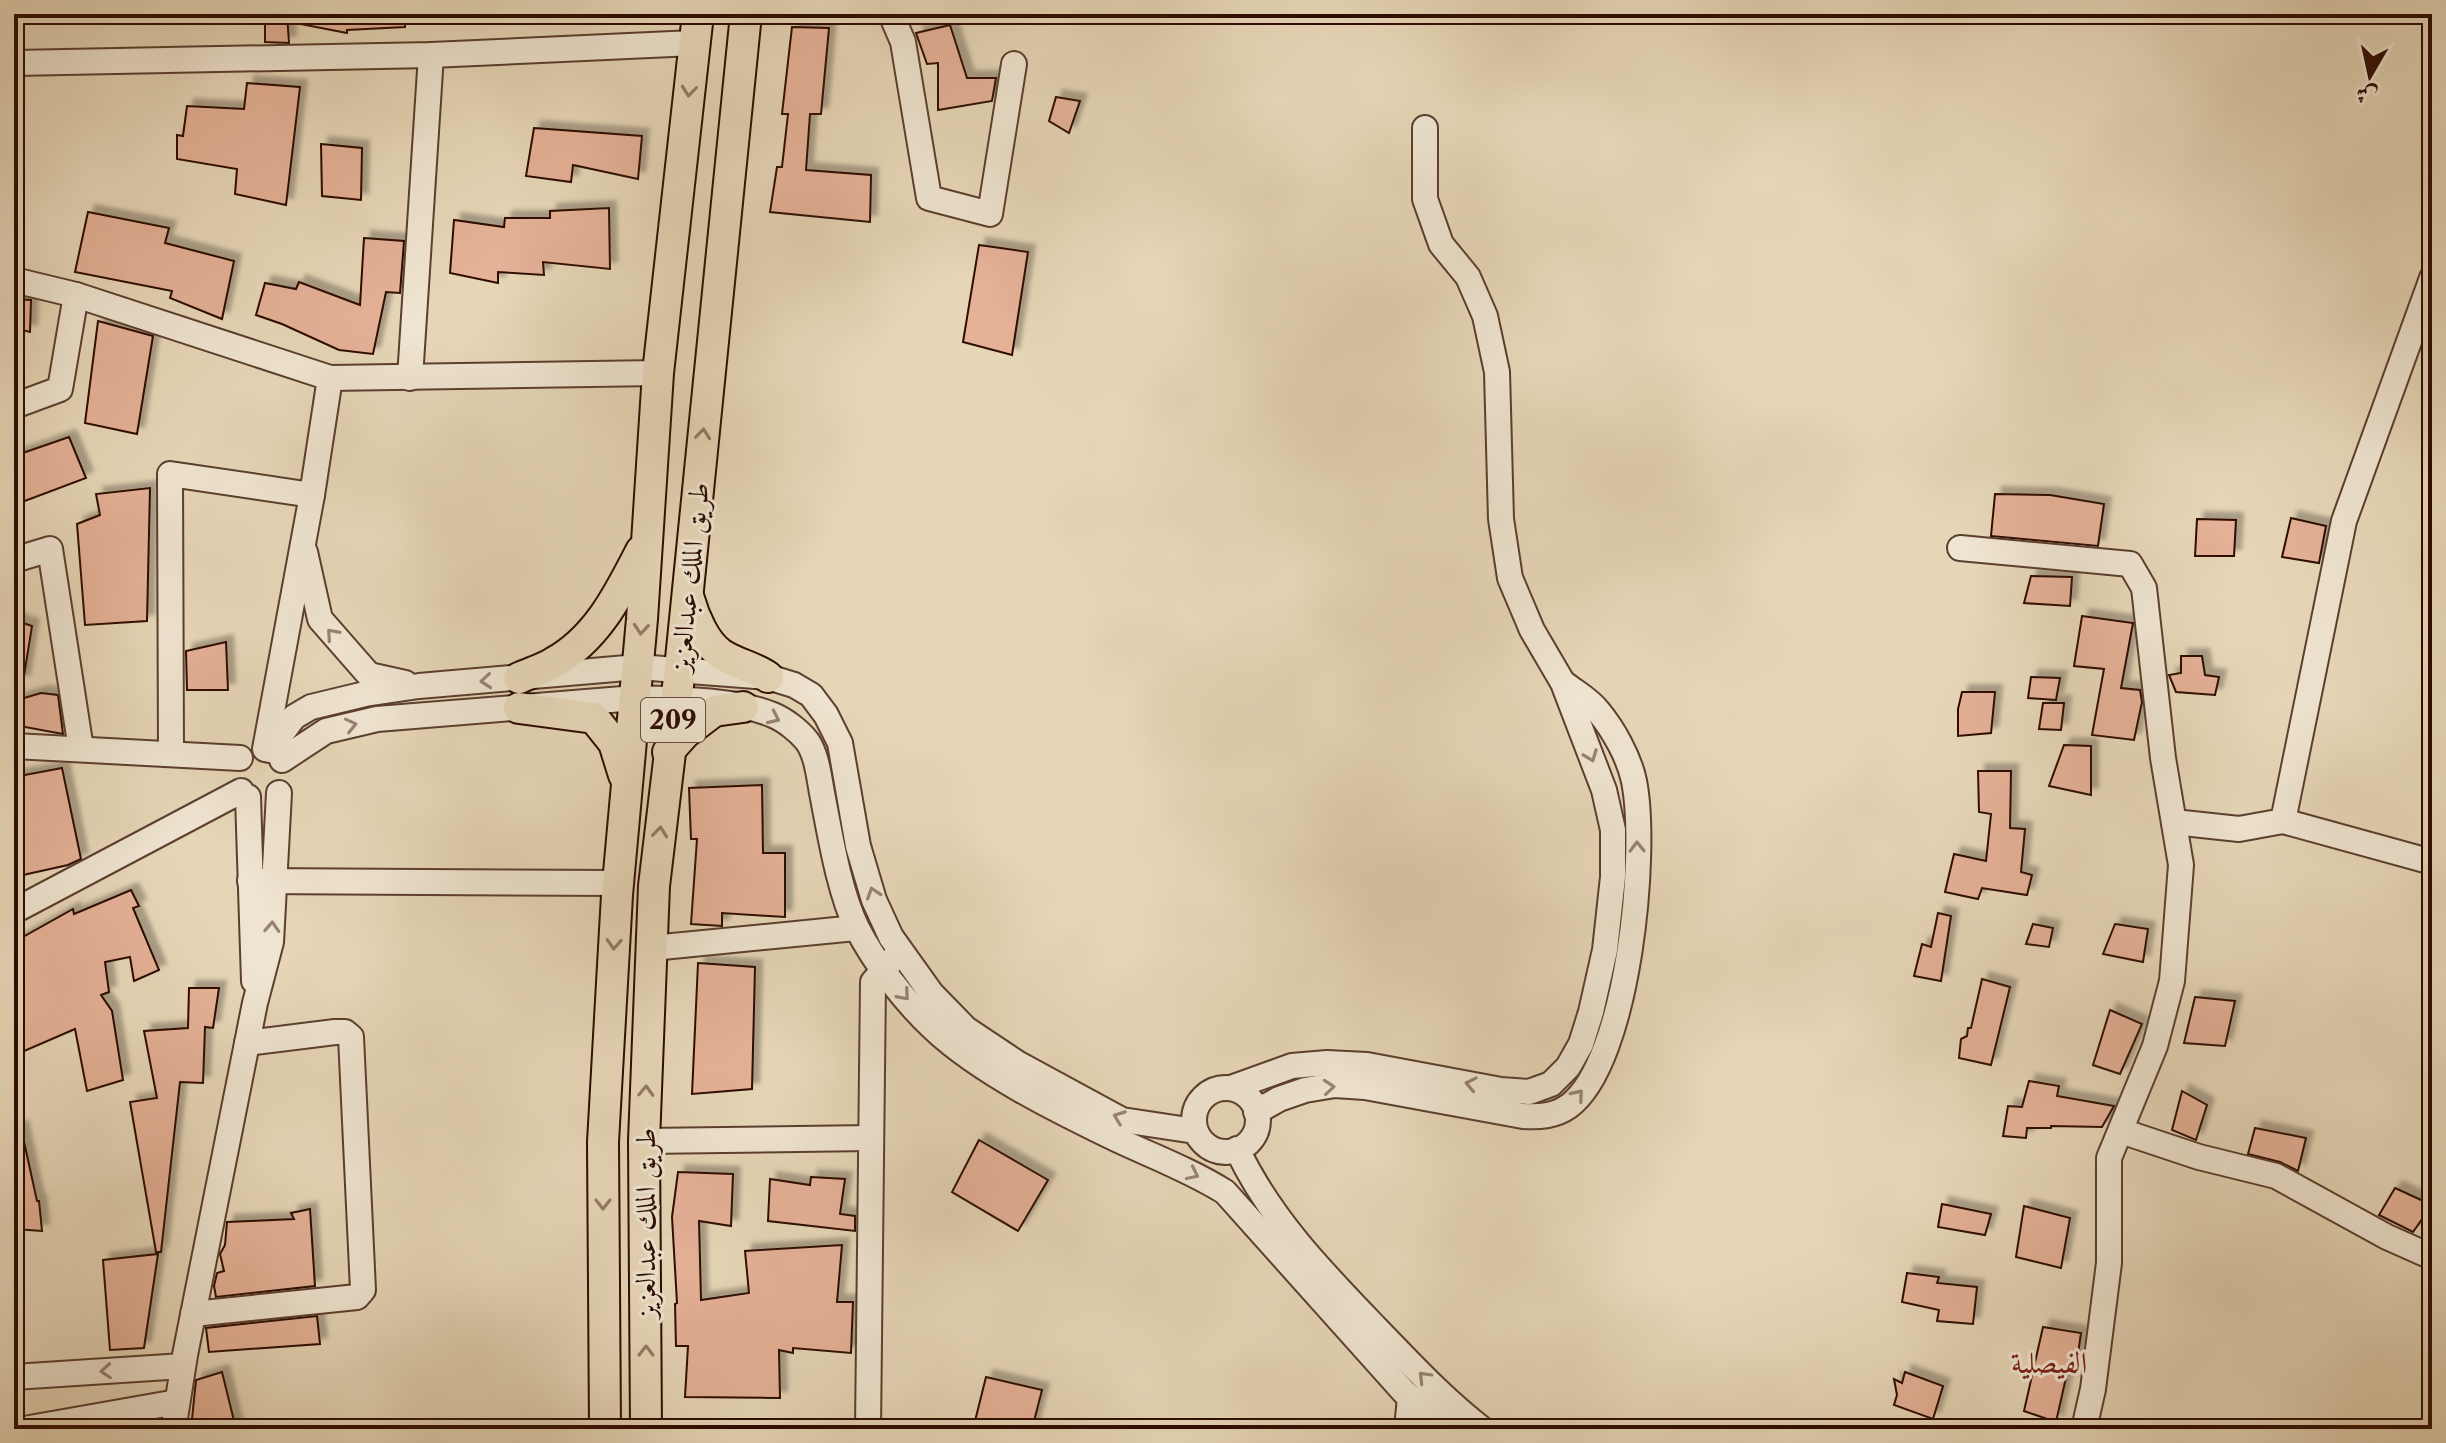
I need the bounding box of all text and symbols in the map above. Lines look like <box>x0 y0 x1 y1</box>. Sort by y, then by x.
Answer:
north arrow <box>2330 36 2410 116</box>
text: ش <box>2354 80 2380 110</box>
one-way arrow <box>680 85 697 98</box>
one-way arrow <box>695 427 712 440</box>
street label: طريق الملك عبدالعزيز <box>662 481 717 677</box>
one-way arrow <box>633 623 650 636</box>
one-way arrow <box>327 629 342 643</box>
one-way arrow <box>479 672 492 689</box>
road number: 209 <box>641 698 705 742</box>
one-way arrow <box>766 708 781 724</box>
one-way arrow <box>343 717 357 734</box>
one-way arrow <box>1581 748 1598 762</box>
one-way arrow <box>651 825 668 838</box>
one-way arrow <box>1628 840 1646 853</box>
one-way arrow <box>866 887 882 901</box>
one-way arrow <box>263 920 280 933</box>
one-way arrow <box>606 938 623 951</box>
one-way arrow <box>894 985 908 1000</box>
one-way arrow <box>1464 1077 1478 1094</box>
one-way arrow <box>1323 1079 1336 1096</box>
one-way arrow <box>638 1084 655 1097</box>
one-way arrow <box>1568 1090 1583 1104</box>
one-way arrow <box>1113 1110 1127 1127</box>
street label: طريق الملك عبدالعزيز <box>628 1128 663 1321</box>
one-way arrow <box>1185 1164 1200 1180</box>
one-way arrow <box>594 1198 612 1211</box>
one-way arrow <box>637 1344 655 1357</box>
district label: الفيصلية <box>2011 1344 2087 1381</box>
one-way arrow <box>99 1362 112 1379</box>
one-way arrow <box>1419 1372 1433 1386</box>

